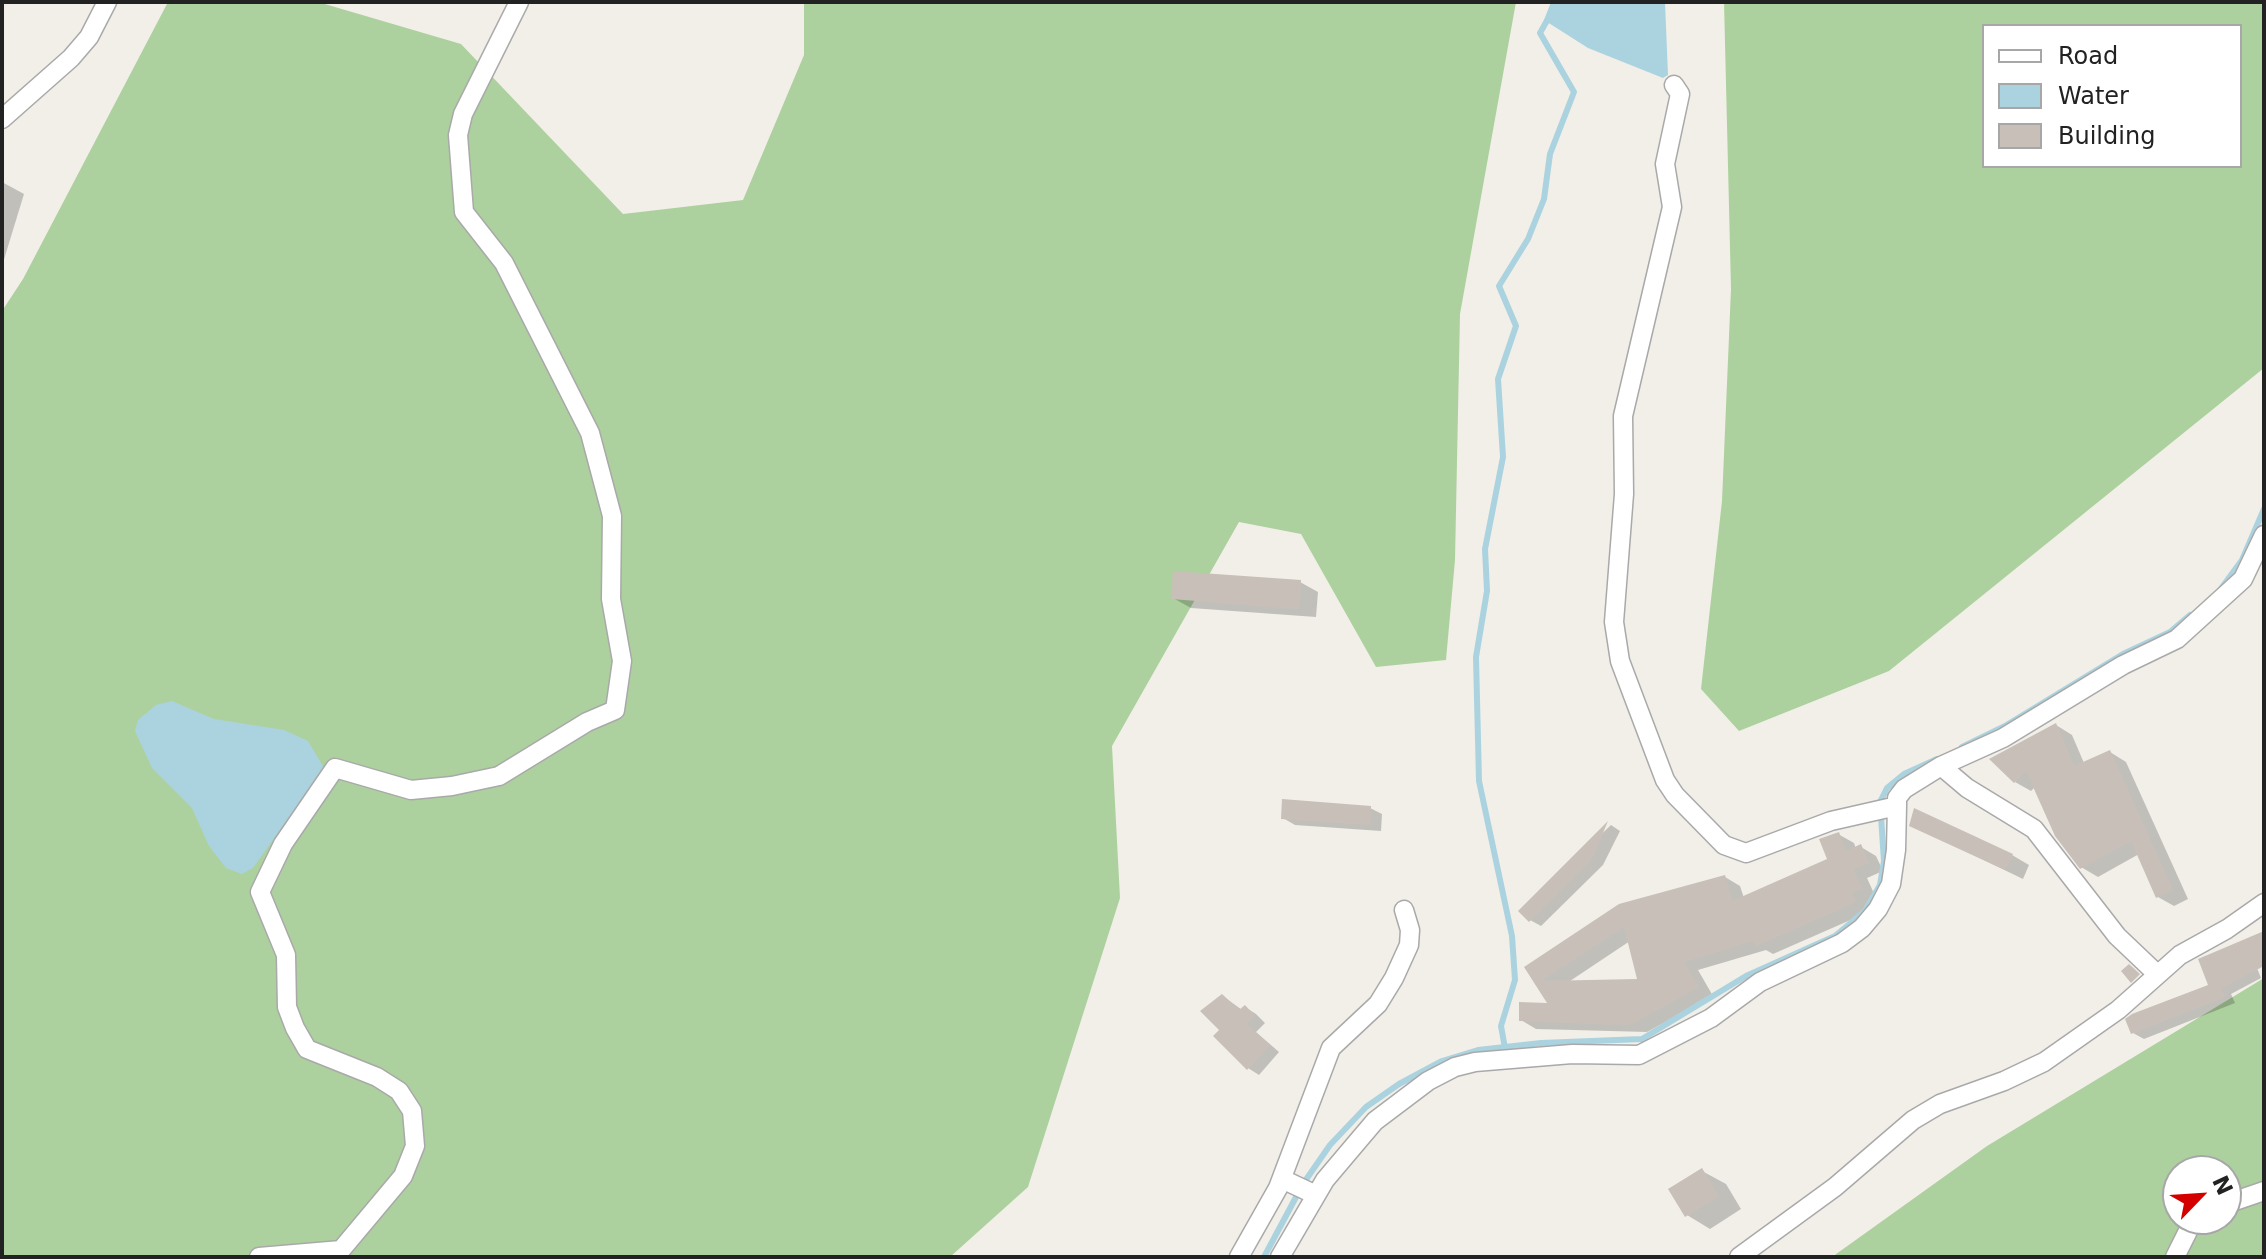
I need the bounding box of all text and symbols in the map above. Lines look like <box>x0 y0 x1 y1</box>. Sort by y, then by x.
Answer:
legend <box>1982 24 2242 168</box>
text: Road <box>2058 42 2118 70</box>
text: Water <box>2058 82 2129 110</box>
text: Building <box>2058 122 2155 150</box>
north arrow <box>2162 1155 2242 1235</box>
text: N <box>2207 1172 2238 1199</box>

